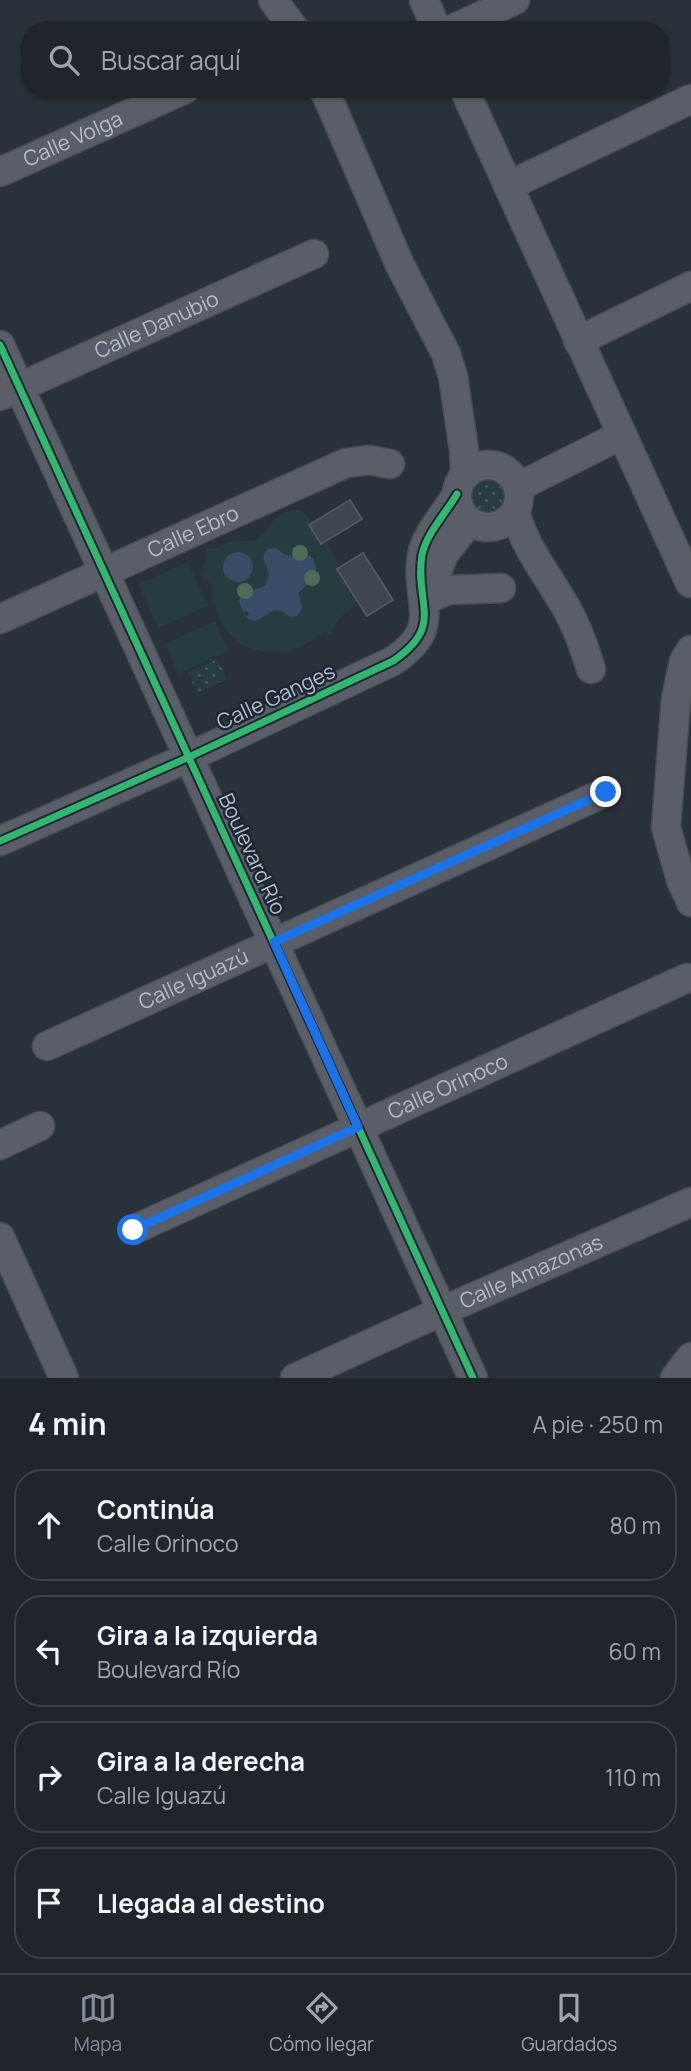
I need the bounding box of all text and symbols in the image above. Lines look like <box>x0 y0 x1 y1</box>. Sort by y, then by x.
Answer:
search box <box>21 21 670 98</box>
icon: search <box>45 41 83 79</box>
text: Buscar aquí <box>101 42 241 78</box>
street label: Calle Volga <box>19 104 127 173</box>
street label: Calle Danubio <box>90 284 223 364</box>
street label: Calle Ebro <box>143 498 243 564</box>
street label: Calle Ganges <box>212 656 339 736</box>
route end <box>590 776 621 807</box>
street label: Boulevard Río <box>213 788 293 919</box>
street label: Calle Iguazú <box>134 941 253 1016</box>
street label: Calle Orinoco <box>383 1046 512 1125</box>
route start <box>117 1214 148 1245</box>
street label: Calle Amazonas <box>455 1227 607 1315</box>
text: 4 min <box>28 1403 106 1444</box>
text: A pie · 250 m <box>532 1408 663 1440</box>
text: Continúa <box>97 1491 215 1527</box>
icon: ahead <box>30 1506 68 1544</box>
text: 80 m <box>610 1509 661 1541</box>
text: Calle Orinoco <box>97 1527 239 1559</box>
text: Gira a la izquierda <box>97 1617 318 1653</box>
icon: left <box>30 1632 68 1670</box>
text: 60 m <box>609 1635 661 1667</box>
text: Boulevard Río <box>97 1653 240 1685</box>
text: Gira a la derecha <box>97 1743 305 1779</box>
icon: right <box>30 1758 68 1796</box>
text: 110 m <box>605 1761 661 1793</box>
text: Calle Iguazú <box>97 1779 226 1811</box>
icon: arrive <box>30 1884 68 1922</box>
text: Llegada al destino <box>97 1885 325 1921</box>
tab: Mapa <box>74 1989 122 2057</box>
tab: Cómo llegar <box>269 1989 374 2057</box>
tab: Guardados <box>521 1989 617 2057</box>

